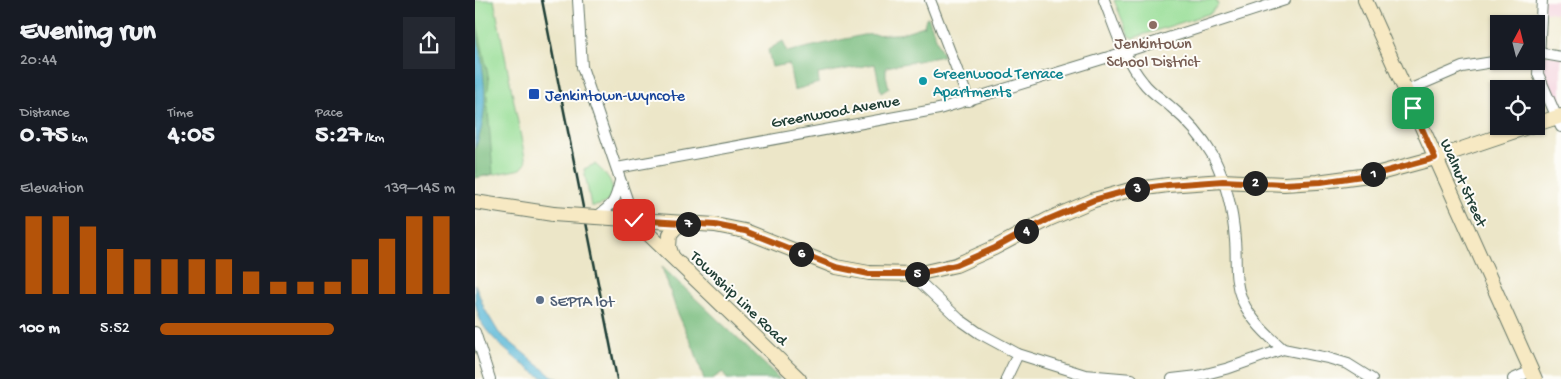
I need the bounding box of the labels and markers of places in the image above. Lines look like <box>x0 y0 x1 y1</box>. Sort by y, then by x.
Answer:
marker: Jenkintown School District <box>1147 19 1159 31</box>
place label: Jenkintown School District <box>1107 36 1201 73</box>
place label: Greenwood Terrace Apartments <box>933 66 1064 103</box>
marker: Greenwood Terrace Apartments <box>917 75 929 87</box>
marker: Jenkintown-Wyncote <box>527 87 541 101</box>
pin <box>1392 87 1434 129</box>
place label: Jenkintown-Wyncote <box>545 88 686 107</box>
pin: 1 <box>1361 162 1385 186</box>
pin: 2 <box>1243 170 1267 196</box>
pin: 3 <box>1125 176 1149 202</box>
pin <box>613 199 655 241</box>
pin: 7 <box>675 212 701 236</box>
pin: 4 <box>1013 218 1039 244</box>
pin: 6 <box>789 242 813 266</box>
pin: 5 <box>905 262 929 286</box>
marker: SEPTA lot <box>534 294 546 306</box>
place label: SEPTA lot <box>550 294 615 313</box>

